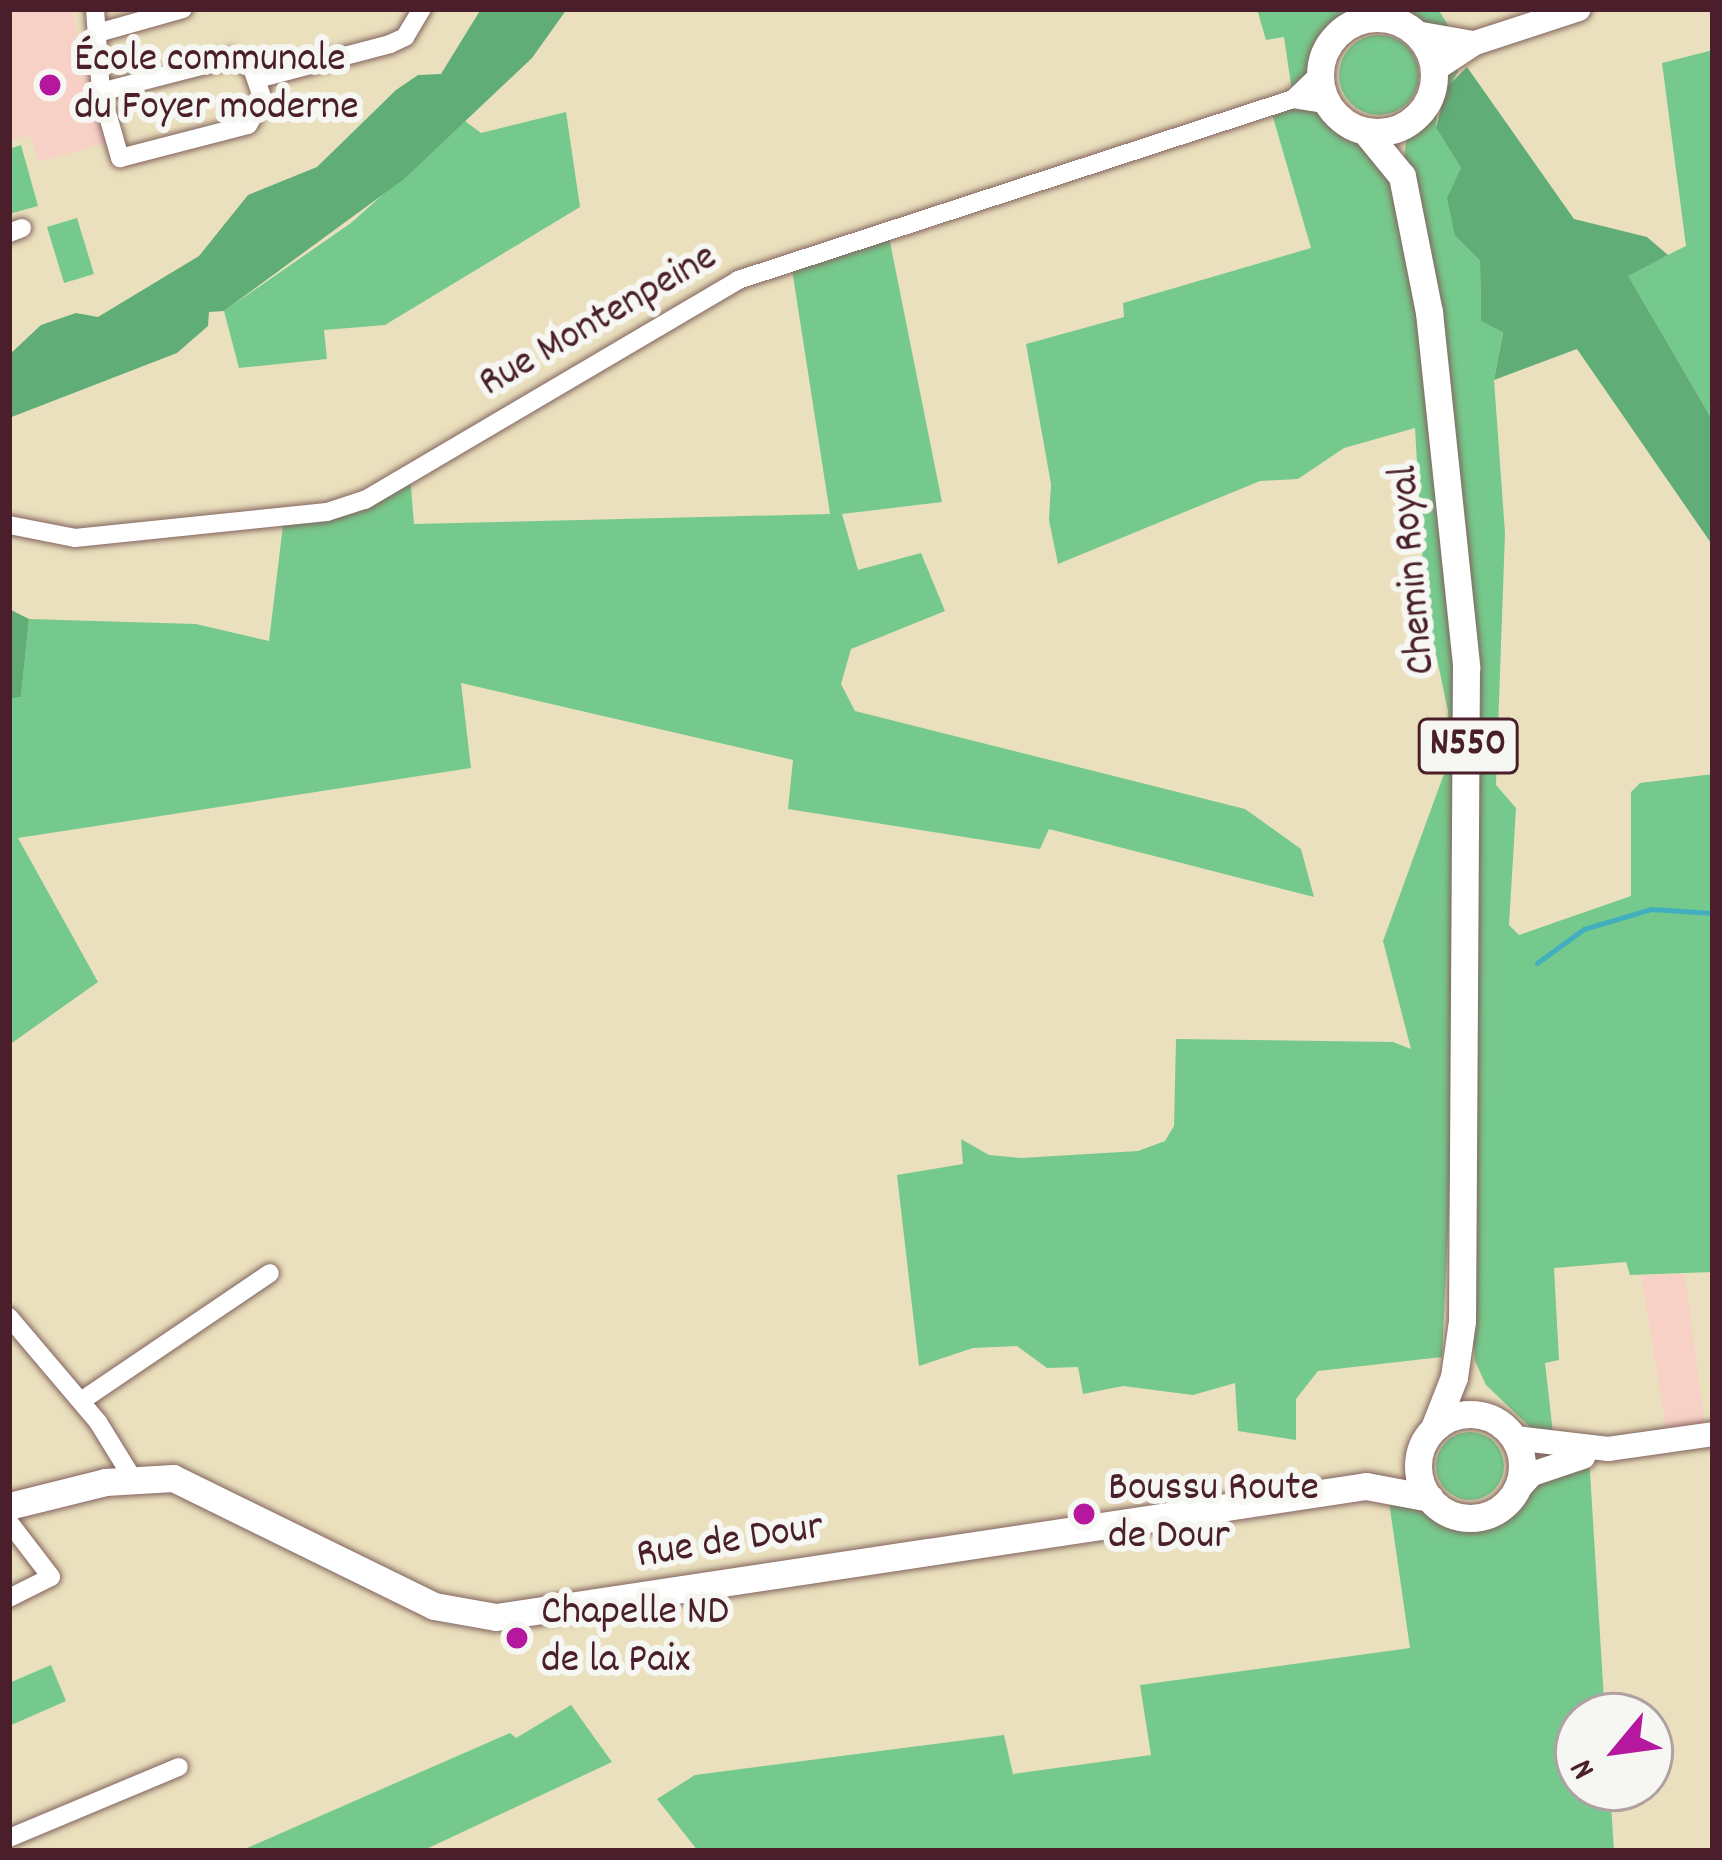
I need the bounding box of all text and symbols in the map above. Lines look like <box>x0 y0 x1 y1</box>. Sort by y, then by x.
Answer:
place label: École communale du Foyer moderne <box>74 36 359 134</box>
marker: École communale du Foyer moderne <box>37 72 63 98</box>
street label: Rue Montenpeine <box>471 234 727 410</box>
street label: Chemin Royal <box>1381 463 1449 677</box>
road number: N550 <box>1417 713 1519 779</box>
place label: Boussu Route de Dour <box>1108 1465 1319 1564</box>
marker: Boussu Route de Dour <box>1071 1501 1097 1527</box>
street label: Rue de Dour <box>633 1503 827 1583</box>
place label: Chapelle ND de la Paix <box>541 1589 729 1688</box>
marker: Chapelle ND de la Paix <box>504 1625 530 1651</box>
north arrow <box>1554 1692 1674 1812</box>
text: N <box>1560 1750 1609 1787</box>

